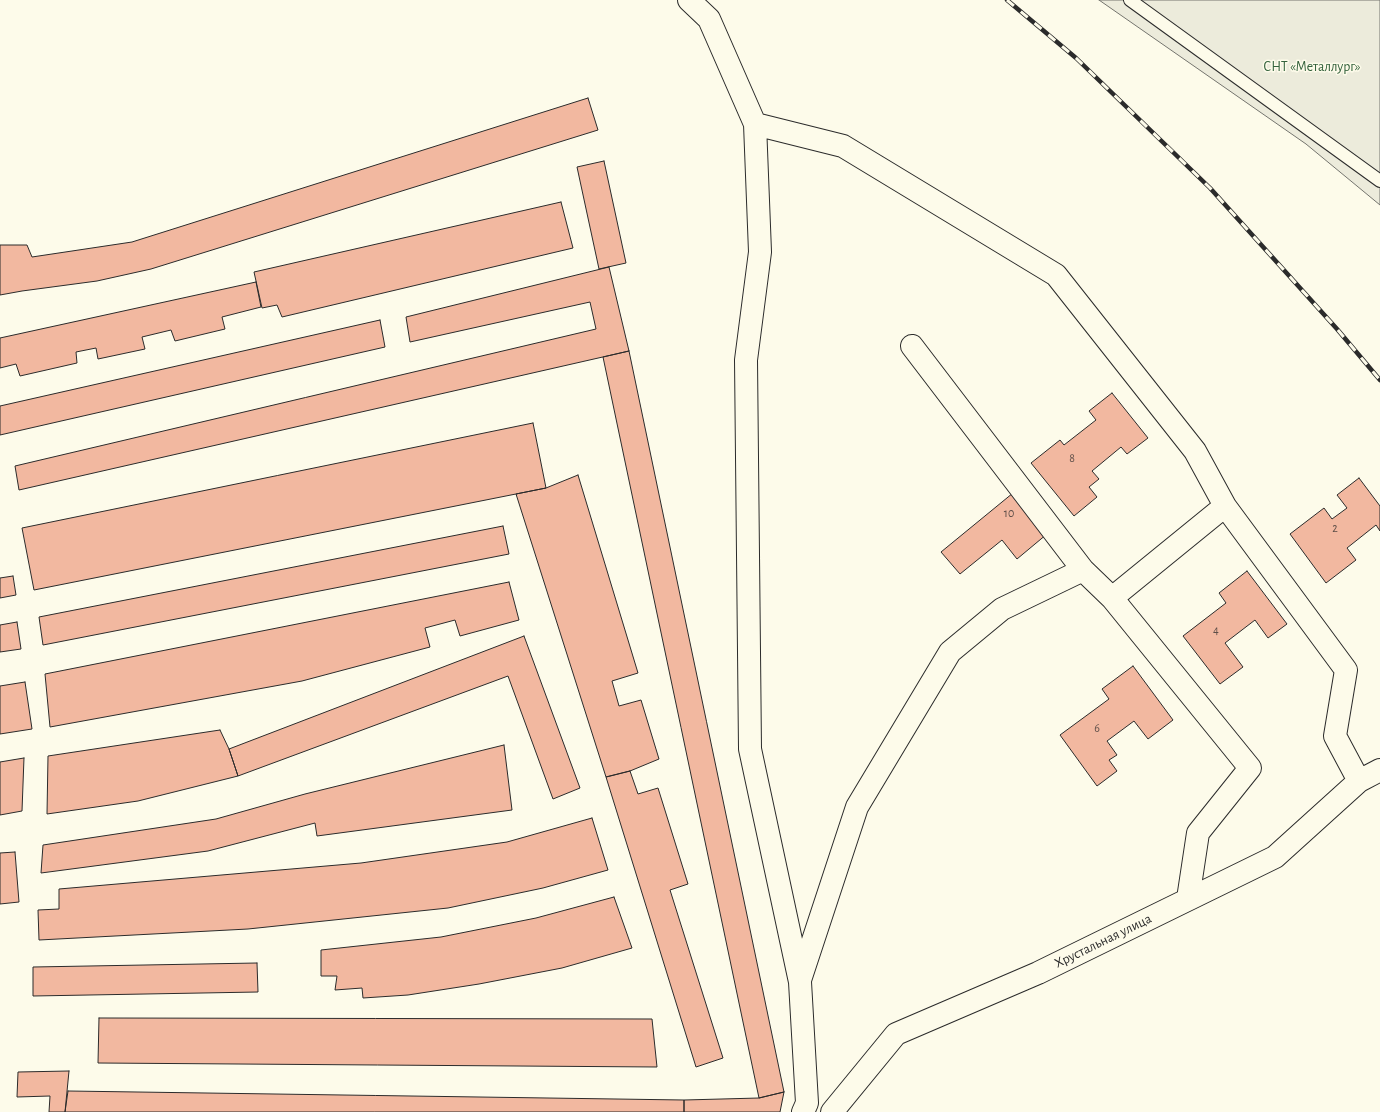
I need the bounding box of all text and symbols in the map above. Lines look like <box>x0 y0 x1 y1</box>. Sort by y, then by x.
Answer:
park label: СНТ «Металлург» <box>1263 59 1361 75</box>
house number: 8 <box>1069 451 1075 465</box>
house number: 10 <box>1004 506 1014 520</box>
house number: 2 <box>1332 521 1338 535</box>
house number: 4 <box>1213 623 1219 637</box>
house number: 6 <box>1094 721 1100 735</box>
street label: Хрустальная улица <box>1052 910 1154 972</box>

